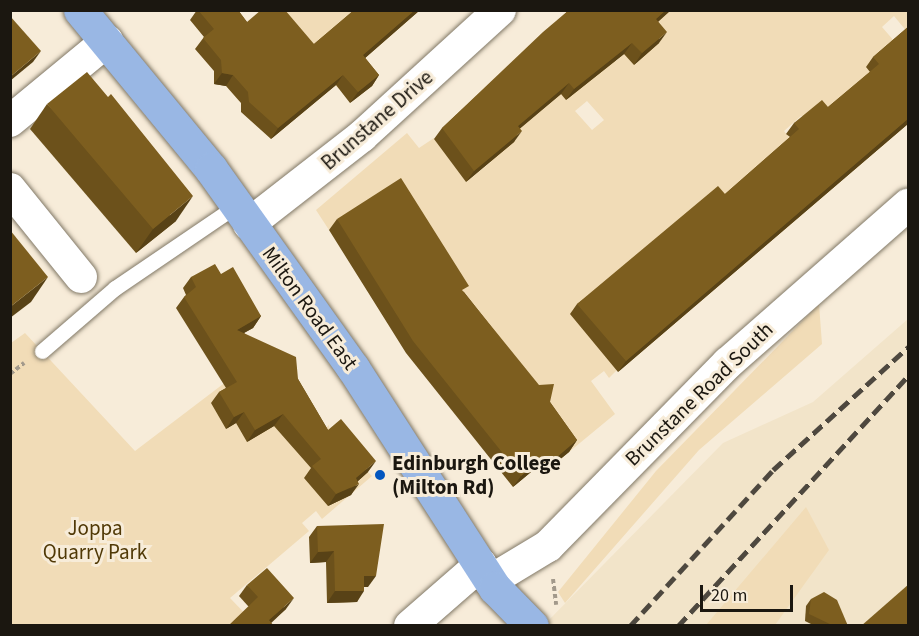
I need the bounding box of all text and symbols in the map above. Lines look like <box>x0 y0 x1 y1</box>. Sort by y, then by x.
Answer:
street label: Brunstane Drive <box>316 65 438 175</box>
street label: Milton Road East <box>257 242 363 374</box>
street label: Brunstane Road South <box>620 317 778 471</box>
place label: Edinburgh College (Milton Rd) <box>392 450 561 500</box>
marker: Edinburgh College (Milton Rd) <box>373 468 387 482</box>
park label: Joppa Quarry Park <box>43 515 147 565</box>
scale bar <box>703 573 796 611</box>
text: 20 m <box>711 583 747 608</box>

